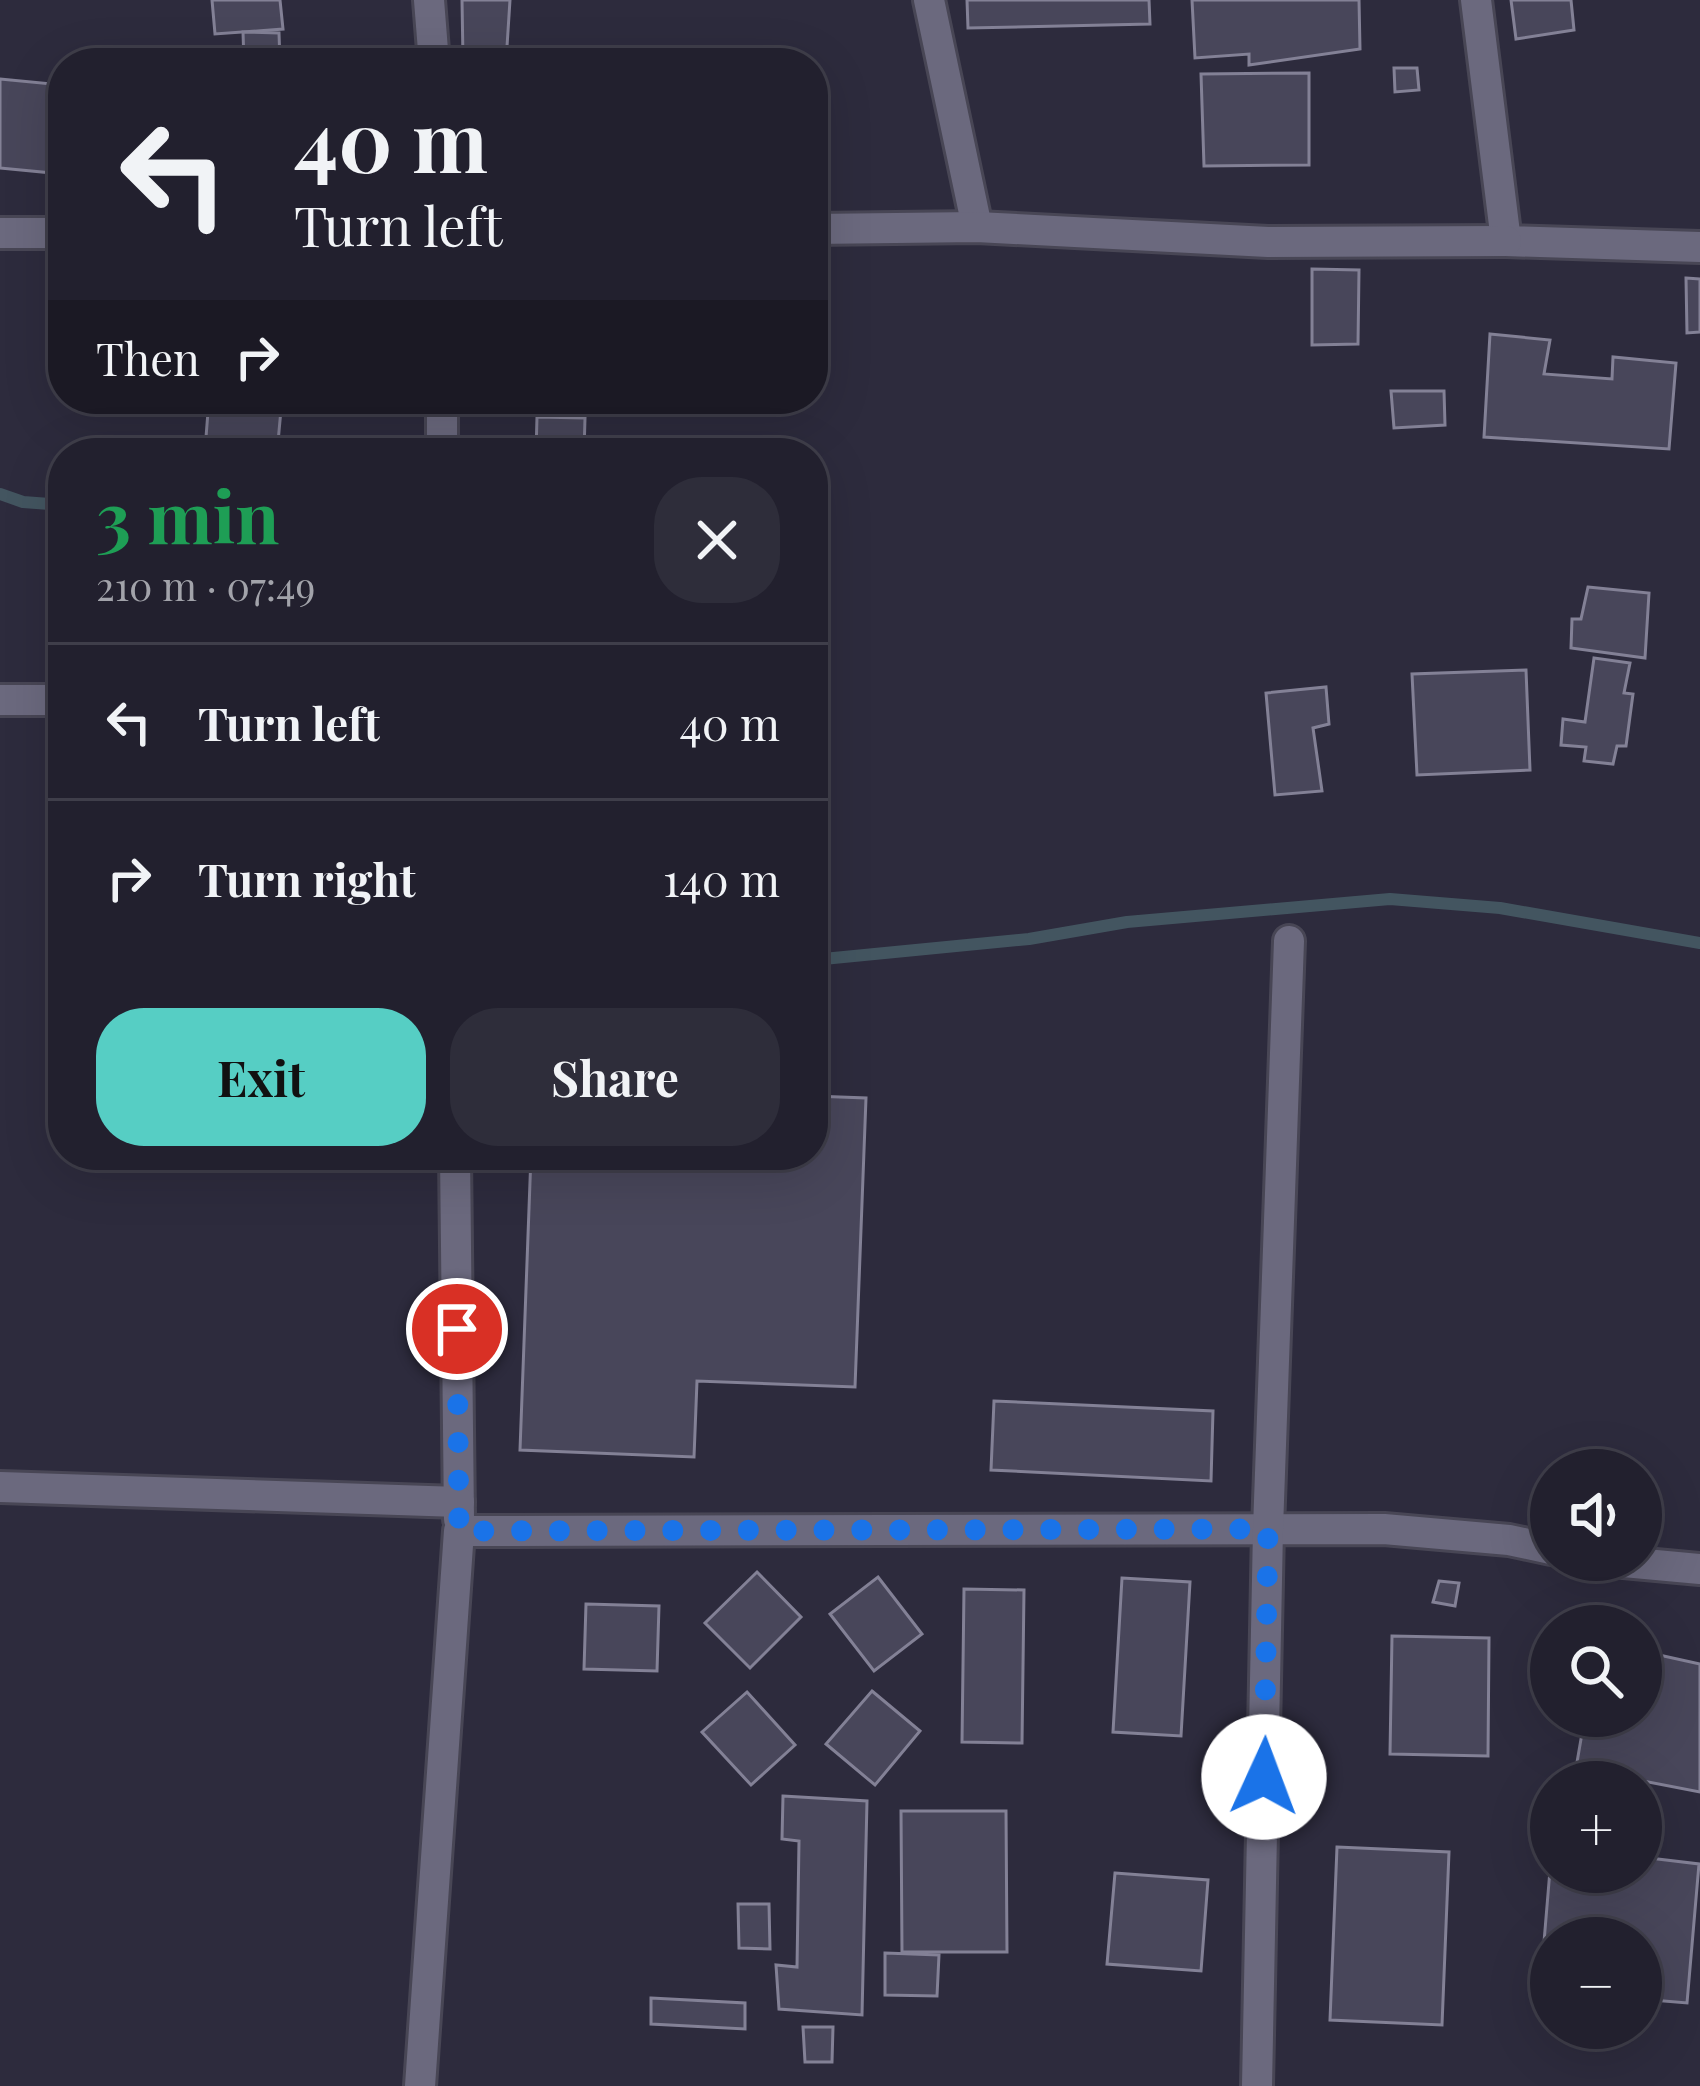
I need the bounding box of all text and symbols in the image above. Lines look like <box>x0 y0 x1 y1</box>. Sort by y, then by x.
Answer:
text: 40 m <box>294 82 488 194</box>
icon: left <box>96 96 252 252</box>
text: Turn left <box>294 189 503 261</box>
icon: right <box>224 324 290 390</box>
text: Then <box>96 327 200 387</box>
text: 3 min <box>96 466 280 562</box>
button: close <box>654 477 780 603</box>
text: 210 m · 07:49 <box>96 559 315 611</box>
icon: left <box>96 689 162 755</box>
text: Turn left <box>198 692 380 752</box>
text: 40 m <box>680 692 780 752</box>
icon: right <box>96 845 162 911</box>
text: Turn right <box>198 848 416 908</box>
text: 140 m <box>663 848 780 908</box>
button: Exit <box>96 1008 426 1146</box>
button: Share <box>450 1008 780 1146</box>
pin <box>406 1278 508 1380</box>
icon: arrive <box>424 1296 490 1362</box>
map controls <box>1530 1449 1662 2049</box>
button: sound <box>1530 1449 1662 1581</box>
button: search <box>1530 1605 1662 1737</box>
position arrow <box>1201 1714 1327 1840</box>
button: + <box>1530 1761 1662 1893</box>
button: − <box>1530 1917 1662 2049</box>

